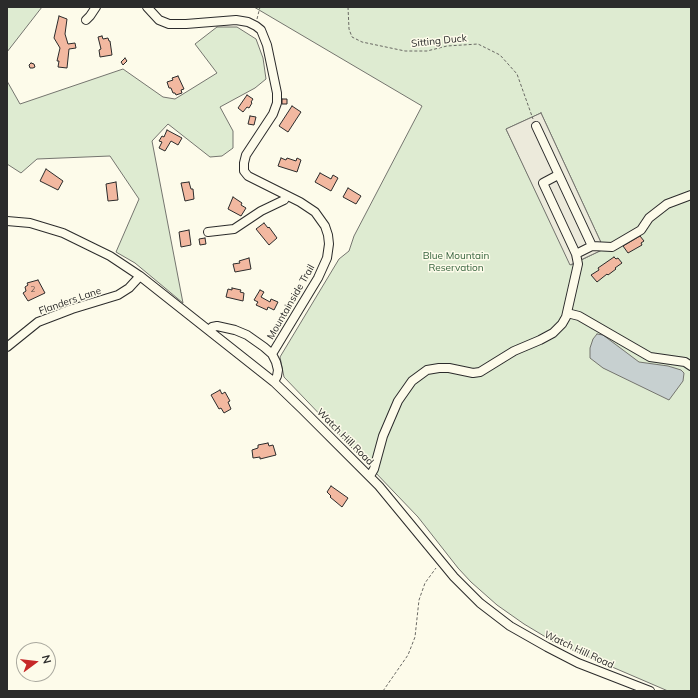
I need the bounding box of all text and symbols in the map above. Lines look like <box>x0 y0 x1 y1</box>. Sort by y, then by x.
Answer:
street label: Sitting Duck <box>411 32 467 50</box>
park label: Blue Mountain Reservation <box>423 250 489 274</box>
street label: Mountainside Trail <box>265 262 317 342</box>
house number: 2 <box>31 285 35 295</box>
street label: Flanders Lane <box>37 285 103 317</box>
street label: Watch Hill Road <box>314 406 376 468</box>
street label: Watch Hill Road <box>542 629 616 671</box>
north arrow <box>16 642 56 682</box>
text: N <box>39 653 54 665</box>

